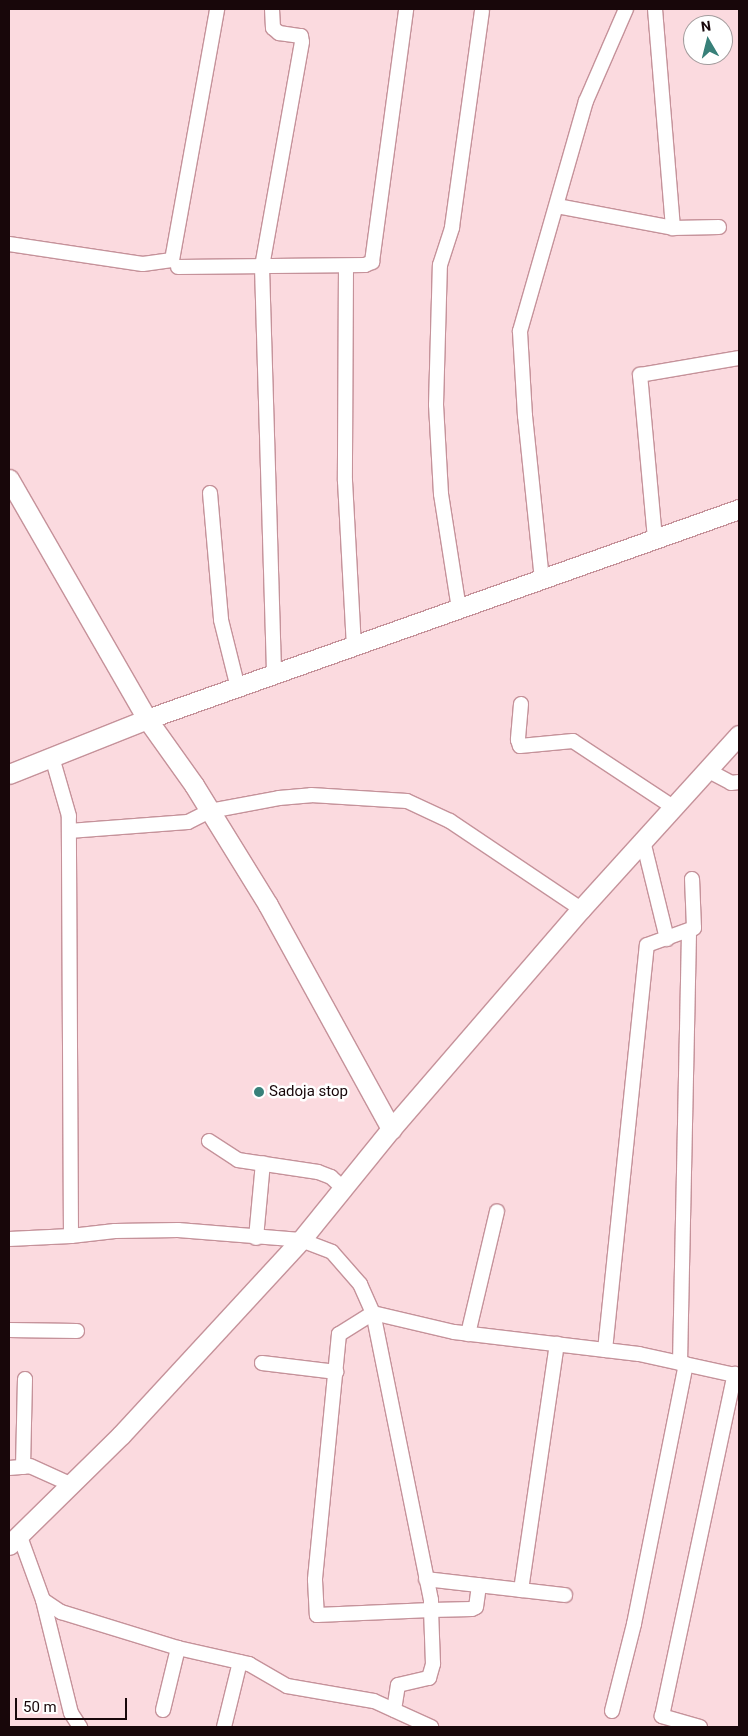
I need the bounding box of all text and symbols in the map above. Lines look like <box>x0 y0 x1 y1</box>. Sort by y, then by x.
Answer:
north arrow <box>683 15 733 65</box>
text: N <box>700 18 712 35</box>
place label: Sadoja stop <box>269 1083 348 1101</box>
marker: Sadoja stop <box>253 1086 265 1098</box>
scale bar <box>18 1688 130 1720</box>
text: 50 m <box>23 1698 57 1716</box>

